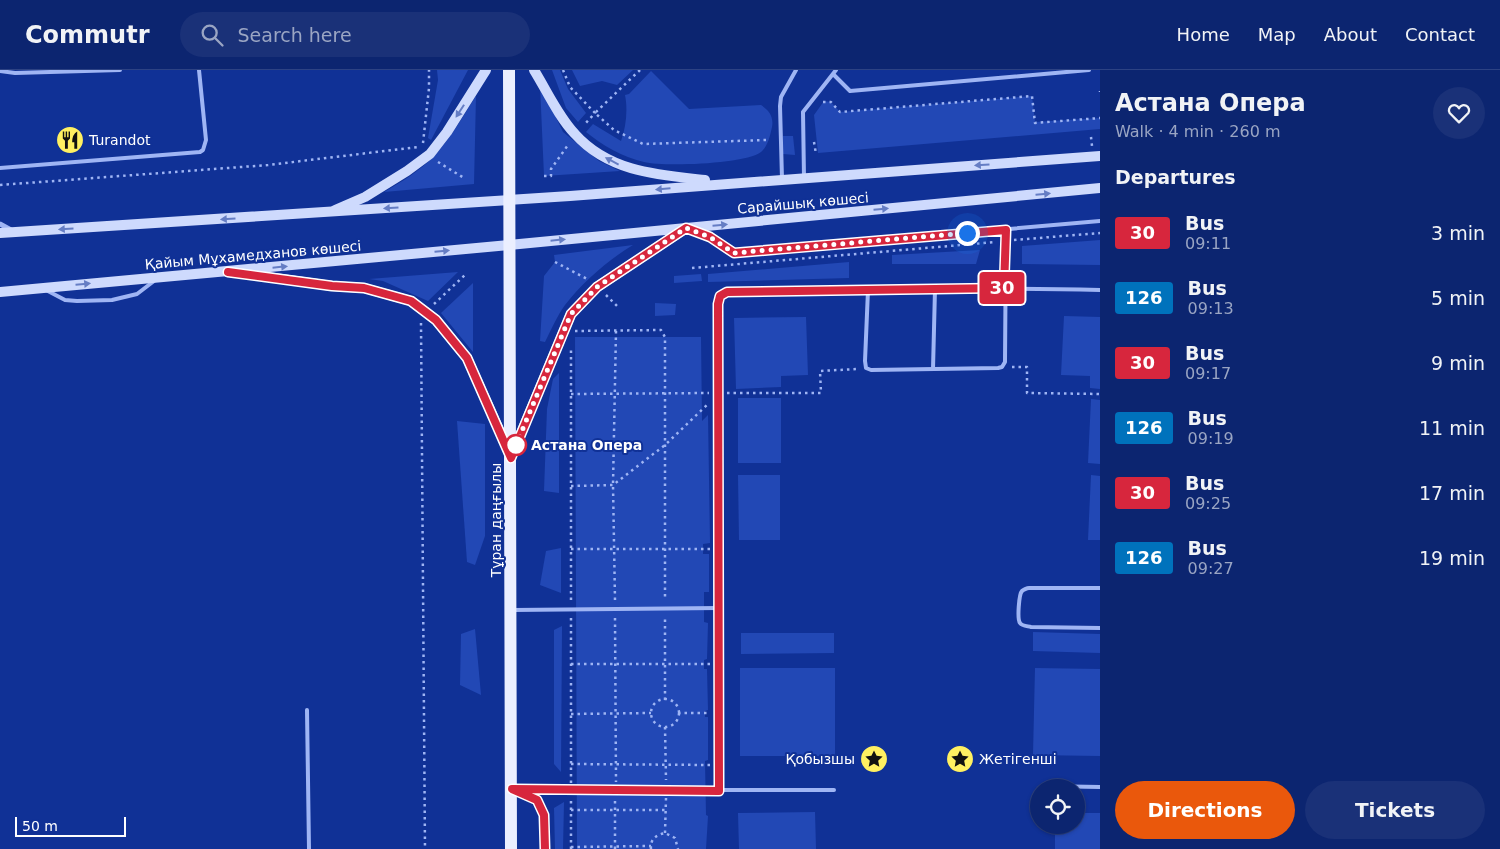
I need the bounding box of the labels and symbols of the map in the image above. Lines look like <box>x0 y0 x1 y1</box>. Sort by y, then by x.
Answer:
one-way arrow <box>455 105 465 118</box>
restaurant icon: Turandot <box>55 125 85 155</box>
place label: Turandot <box>88 132 151 148</box>
one-way arrow <box>605 157 620 165</box>
one-way arrow <box>973 161 989 169</box>
one-way arrow <box>654 185 670 193</box>
street label: Сарайшық көшесі <box>737 189 869 217</box>
one-way arrow <box>1035 190 1051 198</box>
one-way arrow <box>382 205 398 213</box>
one-way arrow <box>874 205 890 213</box>
one-way arrow <box>220 215 236 223</box>
one-way arrow <box>712 221 728 229</box>
your location <box>955 221 980 246</box>
one-way arrow <box>58 225 74 233</box>
one-way arrow <box>550 236 566 244</box>
street label: Қайым Мұхамедханов көшесі <box>144 238 362 272</box>
one-way arrow <box>434 247 450 255</box>
one-way arrow <box>272 262 288 270</box>
line badge: 30 <box>980 272 1024 304</box>
one-way arrow <box>76 280 92 288</box>
marker: Астана Опера <box>505 434 527 456</box>
place label: Астана Опера <box>531 437 642 453</box>
street label: Тұран даңғылы <box>488 463 504 578</box>
place icon: Қобызшы <box>859 744 889 774</box>
place icon: Жетігенші <box>945 744 975 774</box>
place label: Қобызшы <box>785 751 855 767</box>
place label: Жетігенші <box>979 751 1057 767</box>
scale bar <box>15 814 126 837</box>

